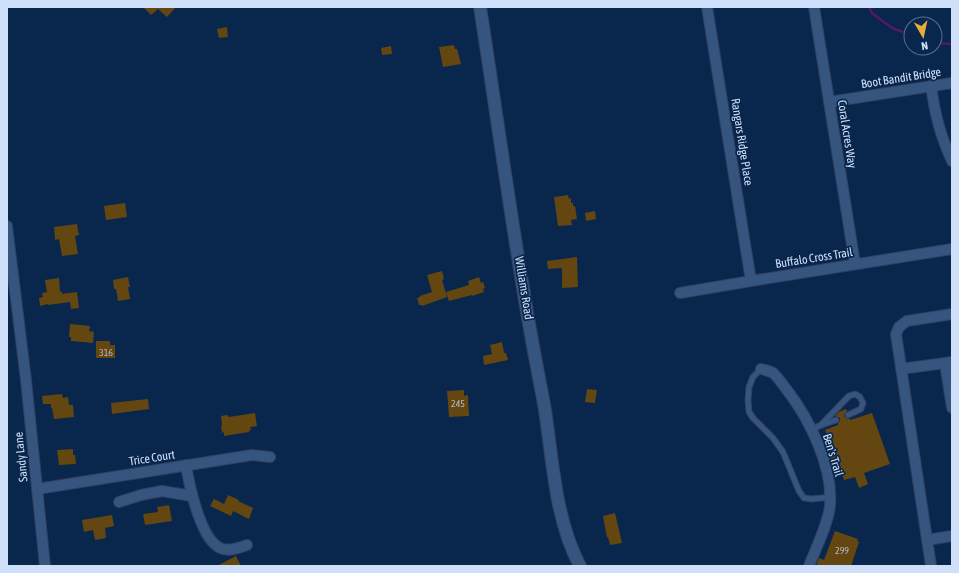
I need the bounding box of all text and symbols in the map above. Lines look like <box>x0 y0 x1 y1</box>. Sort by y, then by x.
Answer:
north arrow <box>903 16 943 56</box>
text: N <box>920 39 929 52</box>
street label: Boot Bandit Bridge <box>860 65 942 91</box>
street label: Rangars Ridge Place <box>728 97 756 187</box>
street label: Coral Acres Way <box>835 99 859 169</box>
street label: Buffalo Cross Trail <box>774 245 854 271</box>
street label: Williams Road <box>512 255 536 321</box>
house number: 316 <box>99 347 113 358</box>
house number: 245 <box>451 398 465 409</box>
street label: Sandy Lane <box>11 431 31 483</box>
street label: Ben's Trail <box>820 432 846 479</box>
street label: Trice Court <box>128 447 176 469</box>
house number: 299 <box>835 545 849 556</box>

